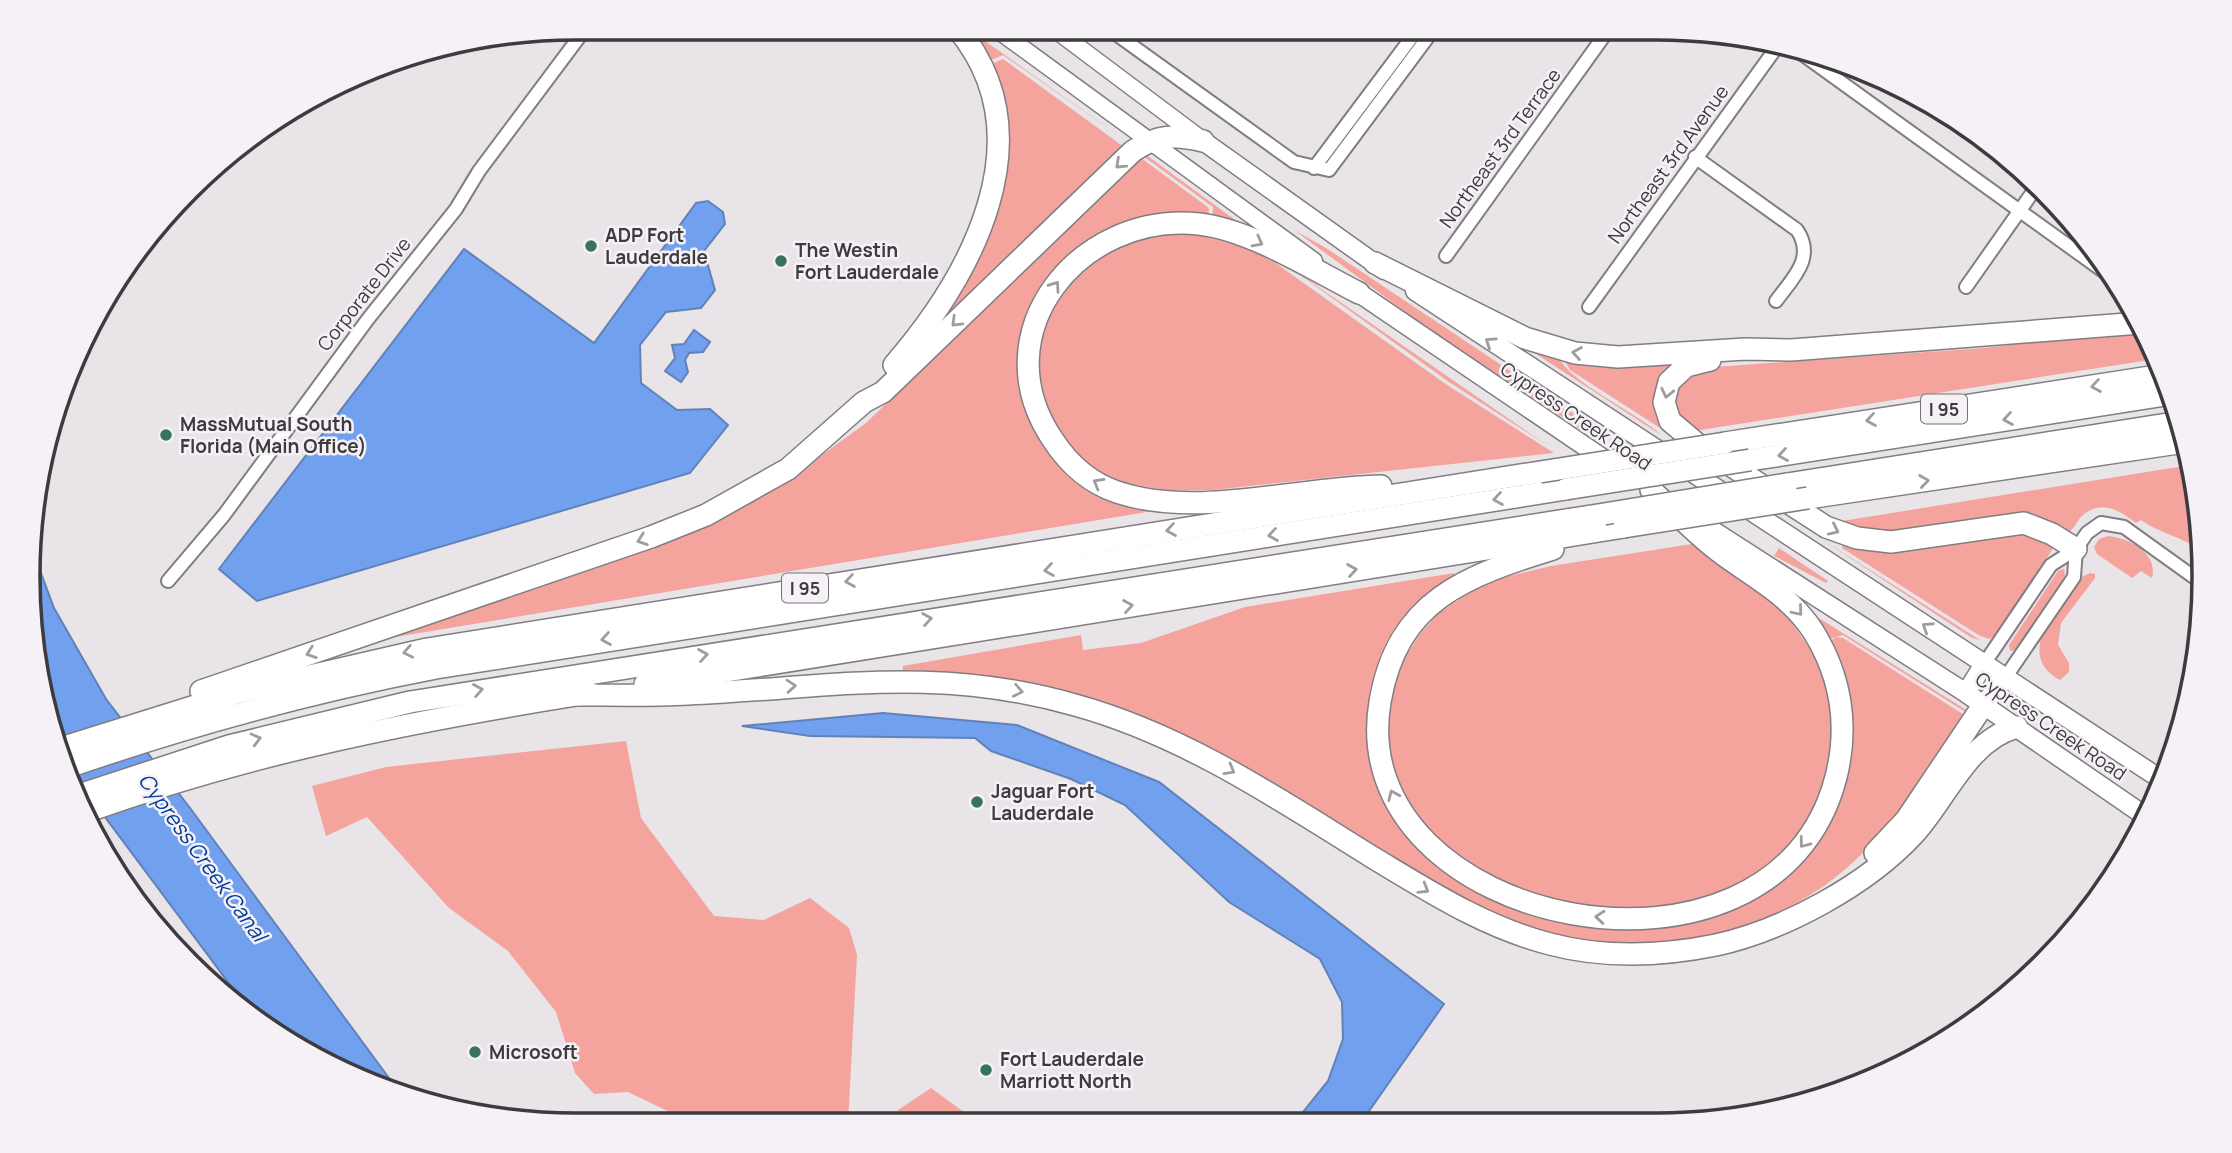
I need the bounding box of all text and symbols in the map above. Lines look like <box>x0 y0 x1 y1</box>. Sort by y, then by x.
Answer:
street label: Northeast 3rd Terrace <box>1433 63 1567 233</box>
street label: Northeast 3rd Avenue <box>1602 79 1734 249</box>
one-way arrow <box>1115 155 1128 168</box>
place label: ADP Fort Lauderdale <box>605 222 708 270</box>
street label: Corporate Drive <box>311 232 417 356</box>
one-way arrow <box>1251 234 1263 248</box>
place label: The Westin Fort Lauderdale <box>795 237 939 285</box>
marker: ADP Fort Lauderdale <box>583 238 599 254</box>
marker: The Westin Fort Lauderdale <box>773 253 789 269</box>
one-way arrow <box>1047 281 1059 294</box>
one-way arrow <box>951 313 964 326</box>
one-way arrow <box>1485 338 1498 350</box>
one-way arrow <box>1571 346 1583 361</box>
street label: Cypress Creek Road <box>1495 356 1657 476</box>
one-way arrow <box>2090 378 2102 393</box>
one-way arrow <box>1661 387 1676 399</box>
road number: I 95 <box>1921 394 1967 424</box>
place label: MassMutual South Florida (Main Office) <box>180 411 367 459</box>
one-way arrow <box>2002 411 2014 426</box>
one-way arrow <box>1865 413 1877 428</box>
marker: MassMutual South Florida (Main Office) <box>158 427 174 443</box>
one-way arrow <box>1777 447 1789 462</box>
one-way arrow <box>1918 474 1930 489</box>
one-way arrow <box>1093 478 1106 491</box>
one-way arrow <box>1492 491 1504 506</box>
one-way arrow <box>1166 522 1177 537</box>
one-way arrow <box>1827 522 1839 536</box>
one-way arrow <box>1268 527 1279 542</box>
one-way arrow <box>637 532 649 546</box>
one-way arrow <box>1043 562 1055 577</box>
one-way arrow <box>1346 563 1358 578</box>
one-way arrow <box>844 573 856 588</box>
road number: I 95 <box>782 574 828 602</box>
one-way arrow <box>1122 599 1134 614</box>
one-way arrow <box>1789 603 1802 616</box>
one-way arrow <box>921 612 933 627</box>
one-way arrow <box>1922 623 1935 635</box>
one-way arrow <box>600 631 612 646</box>
one-way arrow <box>402 644 414 659</box>
one-way arrow <box>305 645 318 659</box>
one-way arrow <box>697 648 708 663</box>
street label: Cypress Creek Road <box>1970 666 2132 786</box>
one-way arrow <box>786 678 797 693</box>
one-way arrow <box>1012 683 1024 698</box>
one-way arrow <box>472 684 484 699</box>
one-way arrow <box>249 732 261 747</box>
one-way arrow <box>1222 762 1235 775</box>
water label: Cypress Creek Canal <box>132 767 275 949</box>
place label: Jaguar Fort Lauderdale <box>991 778 1095 826</box>
one-way arrow <box>1387 789 1401 801</box>
marker: Jaguar Fort Lauderdale <box>969 794 985 810</box>
one-way arrow <box>1800 835 1812 848</box>
one-way arrow <box>1417 880 1430 893</box>
one-way arrow <box>1594 909 1606 924</box>
place label: Microsoft <box>489 1039 578 1065</box>
marker: Microsoft <box>467 1044 483 1060</box>
place label: Fort Lauderdale Marriott North <box>1000 1046 1144 1094</box>
marker: Fort Lauderdale Marriott North <box>978 1062 994 1078</box>

